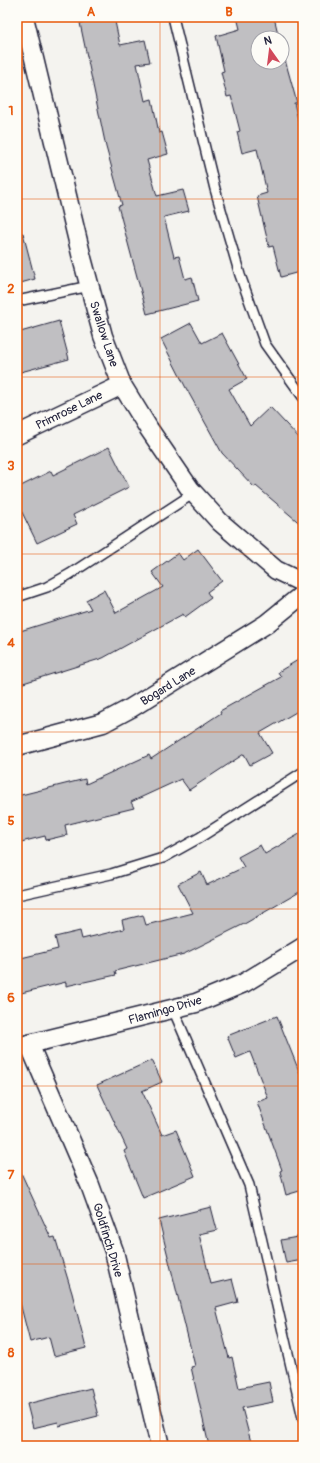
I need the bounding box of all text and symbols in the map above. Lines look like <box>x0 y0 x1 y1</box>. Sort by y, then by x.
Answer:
text: A <box>87 4 96 20</box>
text: B <box>225 4 233 20</box>
north arrow <box>250 30 290 70</box>
text: N <box>263 33 273 48</box>
text: 1 <box>8 103 14 119</box>
text: 2 <box>7 281 15 297</box>
street label: Swallow Lane <box>86 299 121 369</box>
street label: Primrose Lane <box>33 388 105 433</box>
text: 3 <box>7 458 15 474</box>
text: 4 <box>7 635 15 651</box>
street label: Bogard Lane <box>138 664 199 709</box>
text: 5 <box>7 813 15 829</box>
text: 6 <box>7 990 15 1006</box>
street label: Flamingo Drive <box>127 993 204 1028</box>
text: 7 <box>8 1167 15 1183</box>
street label: Goldfinch Drive <box>89 1201 126 1279</box>
text: 8 <box>8 1345 15 1361</box>

